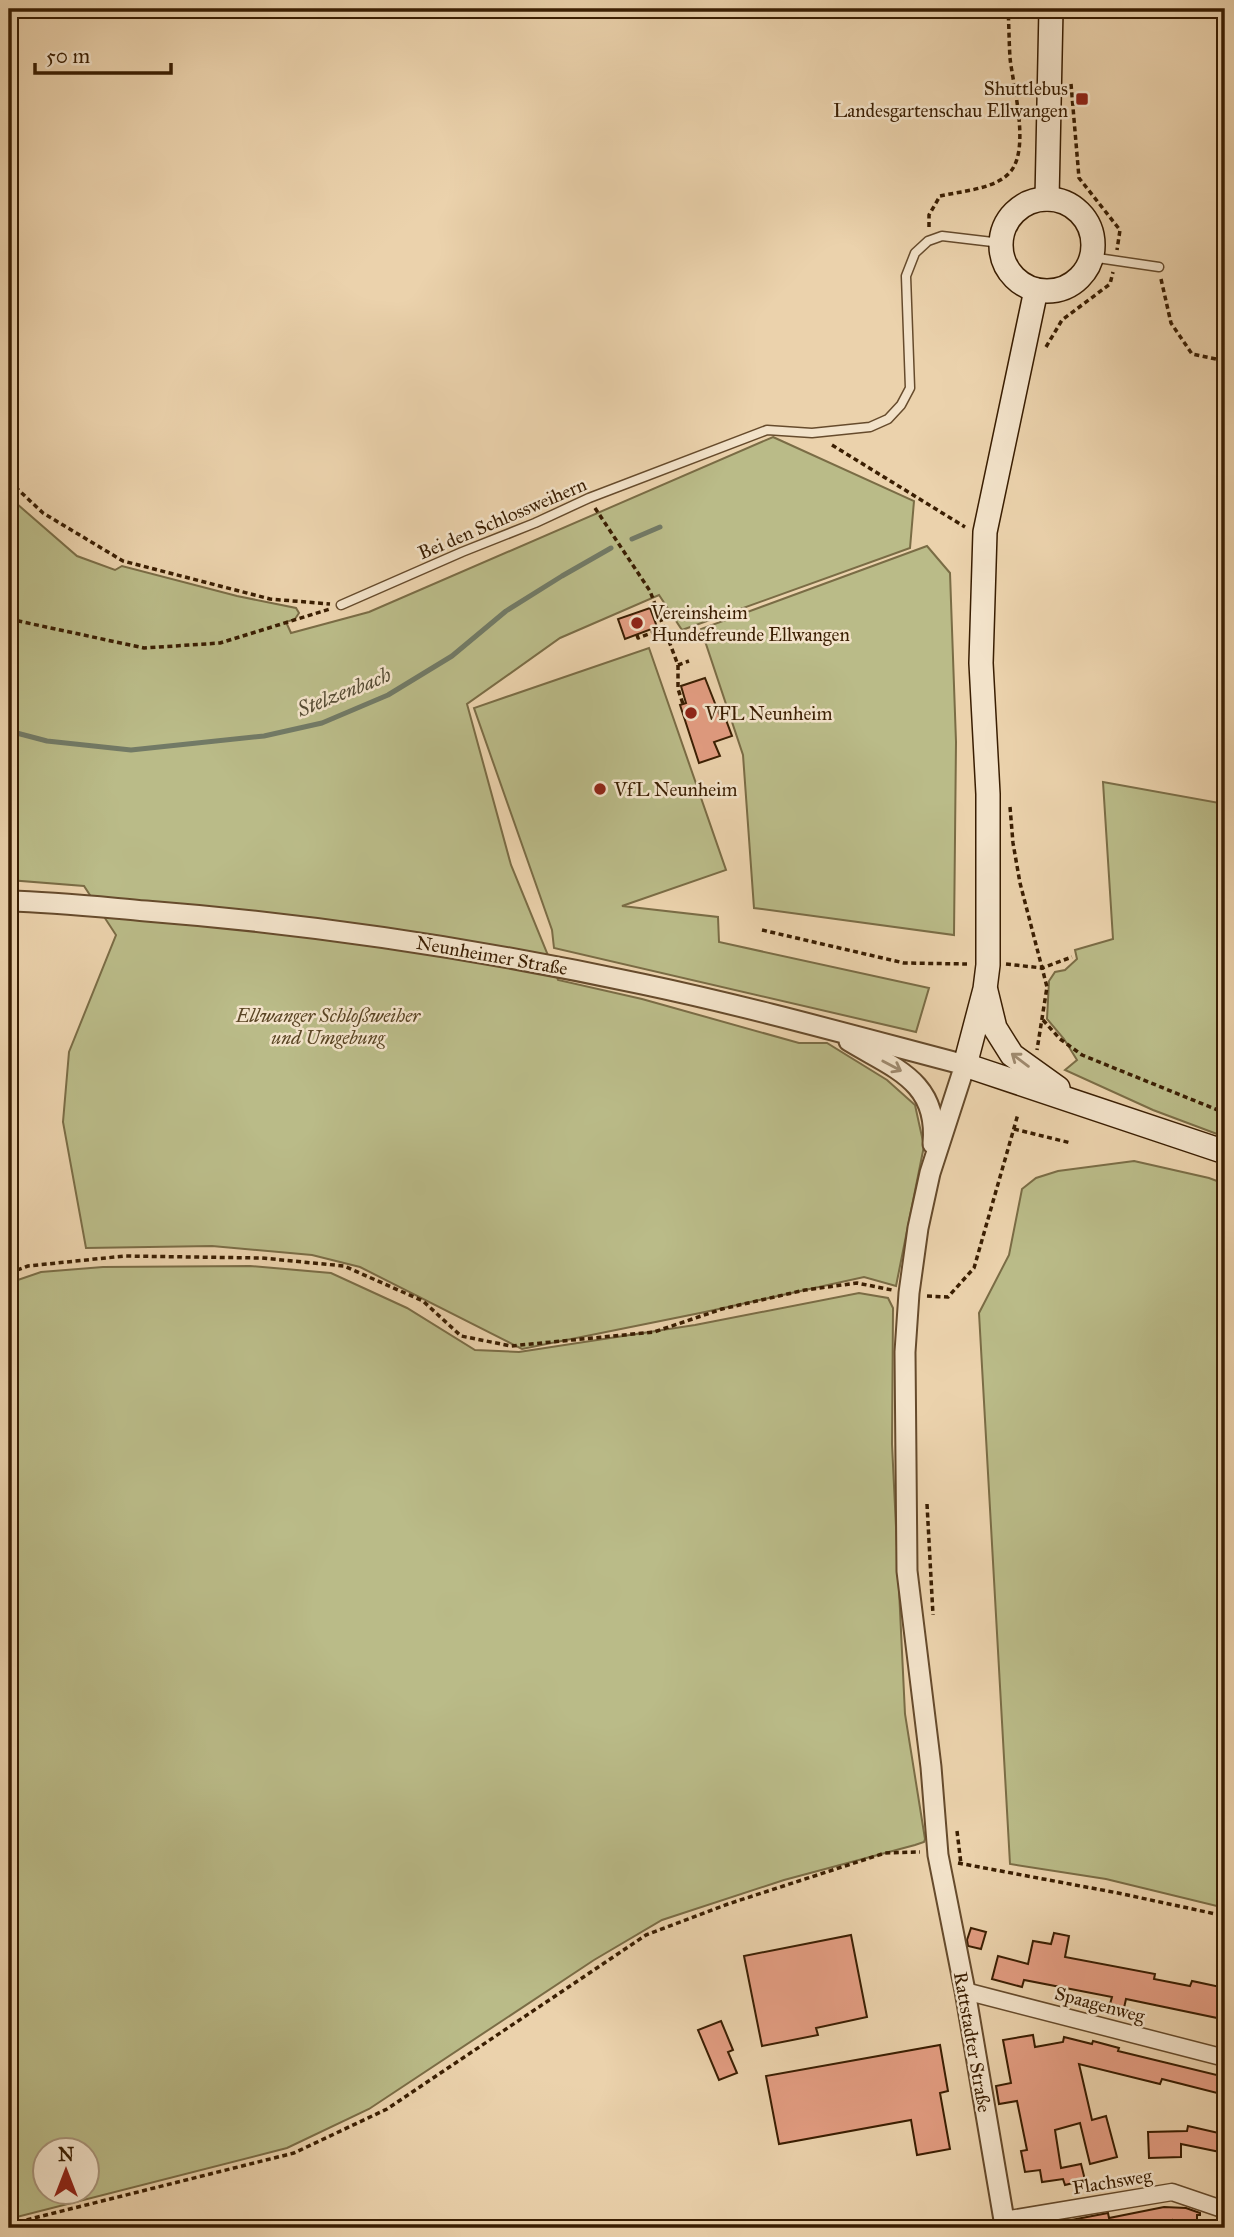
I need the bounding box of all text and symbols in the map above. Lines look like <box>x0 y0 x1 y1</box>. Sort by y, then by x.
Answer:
scale bar <box>35 32 172 76</box>
text: 50 m <box>46 43 91 69</box>
place label: Shuttlebus Landesgartenschau Ellwangen <box>833 77 1068 123</box>
marker: Shuttlebus Landesgartenschau Ellwangen <box>1074 91 1090 107</box>
street label: Bei den Schlossweihern <box>414 473 590 564</box>
place label: Vereinsheim Hundefreunde Ellwangen <box>650 601 850 647</box>
marker: Vereinsheim Hundefreunde Ellwangen <box>629 615 645 631</box>
water label: Stelzenbach <box>292 661 395 723</box>
place label: VFL Neunheim <box>704 702 833 725</box>
marker: VFL Neunheim <box>683 705 699 721</box>
place label: VfL Neunheim <box>613 778 737 801</box>
marker: VfL Neunheim <box>592 781 608 797</box>
street label: Neunheimer Straße <box>414 931 570 980</box>
park label: Ellwanger Schloßweiher und Umgebung <box>235 1004 421 1049</box>
one-way arrow <box>1011 1052 1029 1067</box>
one-way arrow <box>881 1059 902 1073</box>
street label: Rattstadter Straße <box>949 1970 996 2114</box>
street label: Spaagenweg <box>1052 1981 1148 2029</box>
north arrow <box>32 2136 102 2206</box>
text: N <box>58 2143 74 2166</box>
street label: Flachsweg <box>1071 2164 1154 2200</box>

